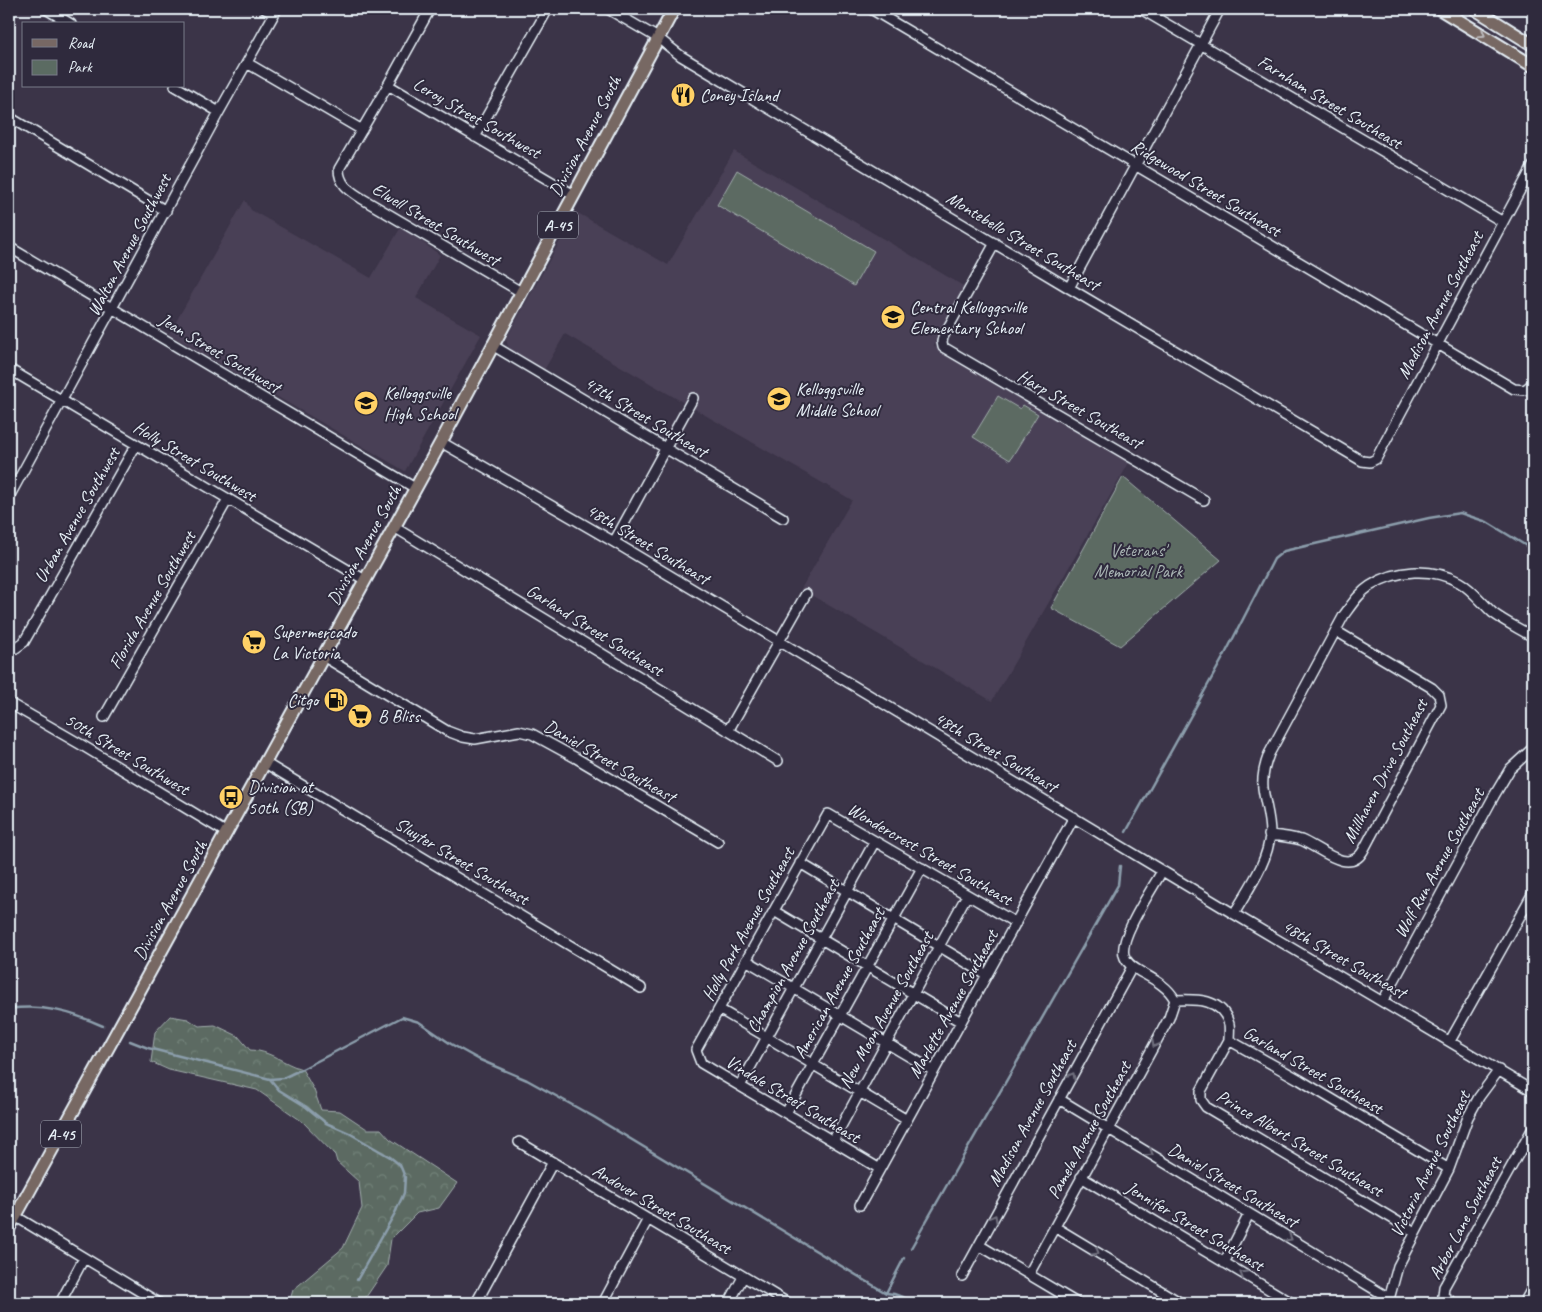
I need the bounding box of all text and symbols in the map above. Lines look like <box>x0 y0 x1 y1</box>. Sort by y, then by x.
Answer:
legend <box>22 22 185 88</box>
one-way arrow <box>1476 28 1485 38</box>
text: Road <box>68 34 95 53</box>
street label: Farnham Street Southeast <box>1254 50 1408 155</box>
text: Park <box>68 58 93 77</box>
street label: Division Avenue South <box>544 71 626 200</box>
street label: Leroy Street Southwest <box>409 73 546 164</box>
restaurant icon: Coney Island <box>670 82 696 108</box>
place label: Coney Island <box>700 84 781 106</box>
street label: Ridgewood Street Southeast <box>1127 135 1286 242</box>
street label: Walton Avenue Southwest <box>82 169 177 320</box>
street label: Elwell Street Southwest <box>368 177 506 272</box>
street label: Montebello Street Southeast <box>942 187 1106 297</box>
road number: A-45 <box>538 212 578 238</box>
street label: Madison Avenue Southeast <box>1392 226 1489 382</box>
place label: Central Kelloggsville Elementary School <box>910 296 1028 339</box>
school or university icon: Central Kelloggsville Elementary School <box>880 304 906 330</box>
street label: Jean Street Southwest <box>155 308 287 399</box>
street label: Harp Street Southeast <box>1014 364 1149 455</box>
street label: 47th Street Southeast <box>581 372 714 464</box>
place label: Kelloggsville Middle School <box>796 378 882 421</box>
place label: Kelloggsville High School <box>384 382 459 425</box>
school or university icon: Kelloggsville Middle School <box>766 386 792 412</box>
school or university icon: Kelloggsville High School <box>353 390 379 416</box>
street label: Holly Street Southwest <box>130 416 262 507</box>
street label: Urban Avenue Southwest <box>29 442 126 587</box>
street label: Division Avenue South <box>322 481 406 609</box>
street label: 48th Street Southeast <box>583 499 716 591</box>
street label: Florida Avenue Southwest <box>104 526 201 673</box>
park label: Veterans' Memorial Park <box>1094 539 1183 582</box>
street label: Garland Street Southeast <box>522 579 669 682</box>
place label: Supermercado La Victoria <box>272 621 358 664</box>
supermarket icon: Supermercado La Victoria <box>241 629 267 655</box>
fuel station icon: Citgo <box>323 687 349 713</box>
place label: Citgo <box>287 689 320 711</box>
street label: Millhaven Drive Southeast <box>1338 693 1433 847</box>
supermarket icon: B Bliss <box>347 703 373 729</box>
place label: B Bliss <box>378 705 421 727</box>
street label: 48th Street Southeast <box>931 707 1064 799</box>
street label: 50th Street Southwest <box>61 708 195 801</box>
street label: Daniel Street Southeast <box>541 715 682 809</box>
place label: Division at 50th (SB) <box>248 776 315 819</box>
street label: Wolf Run Avenue Southeast <box>1389 783 1490 941</box>
bus stop icon: Division at 50th (SB) <box>218 784 244 810</box>
street label: Wondercrest Street Southeast <box>844 798 1018 911</box>
street label: Sluyter Street Southeast <box>391 812 534 911</box>
street label: Division Avenue South <box>128 836 212 964</box>
street label: Holly Park Avenue Southeast <box>697 842 800 1005</box>
street label: Champion Avenue Southeast <box>742 874 845 1037</box>
street label: American Avenue Southeast <box>788 902 891 1062</box>
street label: 48th Street Southeast <box>1278 915 1412 1005</box>
street label: Marlette Avenue Southeast <box>903 924 1004 1082</box>
street label: New Moon Avenue Southeast <box>834 926 939 1092</box>
street label: Garland Street Southeast <box>1239 1021 1388 1120</box>
street label: Madison Avenue Southeast <box>983 1034 1082 1190</box>
one-way arrow <box>1151 1039 1161 1048</box>
street label: Vindale Street Southeast <box>722 1050 866 1149</box>
street label: Pamela Avenue Southeast <box>1042 1056 1137 1202</box>
one-way arrow <box>1066 1072 1076 1081</box>
street label: Prince Albert Street Southeast <box>1213 1085 1389 1202</box>
street label: Victoria Avenue Southeast <box>1385 1086 1476 1241</box>
road number: A-45 <box>41 1120 81 1148</box>
street label: Daniel Street Southeast <box>1164 1138 1305 1234</box>
one-way arrow <box>1144 1147 1153 1157</box>
street label: Arbor Lane Southeast <box>1424 1151 1507 1283</box>
street label: Andover Street Southeast <box>589 1159 737 1260</box>
street label: Jennifer Street Southeast <box>1121 1176 1270 1277</box>
one-way arrow <box>987 1214 997 1223</box>
one-way arrow <box>1283 1231 1292 1241</box>
one-way arrow <box>1091 1246 1100 1256</box>
one-way arrow <box>1240 1271 1249 1281</box>

